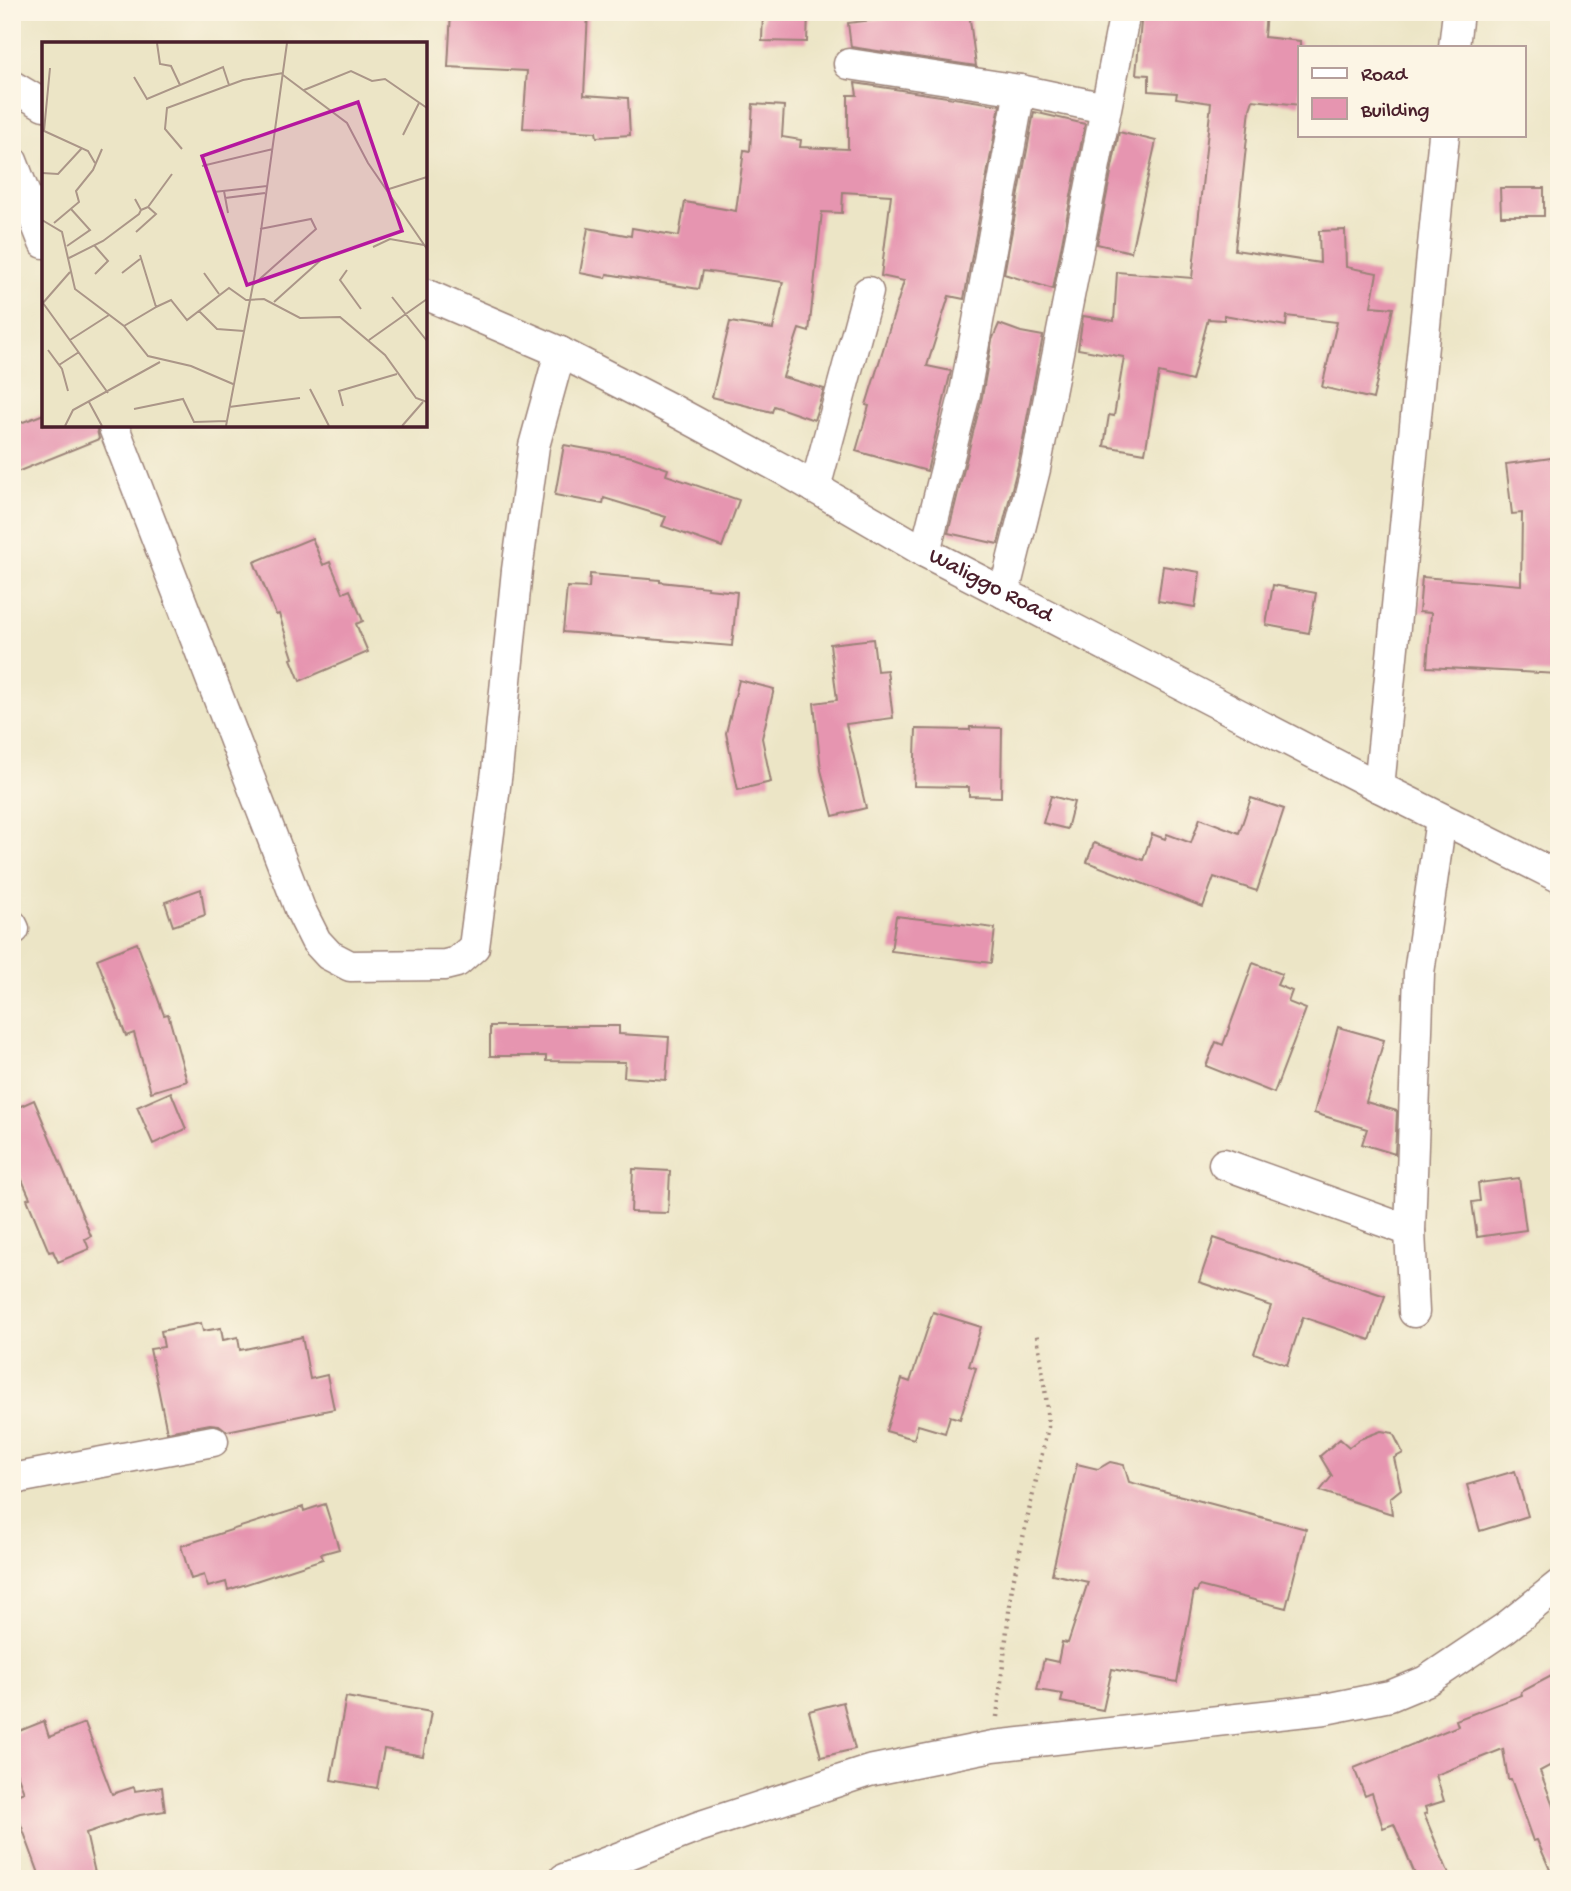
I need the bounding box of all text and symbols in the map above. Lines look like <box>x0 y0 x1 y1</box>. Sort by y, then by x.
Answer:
inset map <box>42 42 427 427</box>
legend <box>1298 46 1526 136</box>
text: Road <box>1361 64 1409 89</box>
text: Building <box>1360 100 1430 125</box>
street label: Waliggo Road <box>924 543 1059 630</box>

